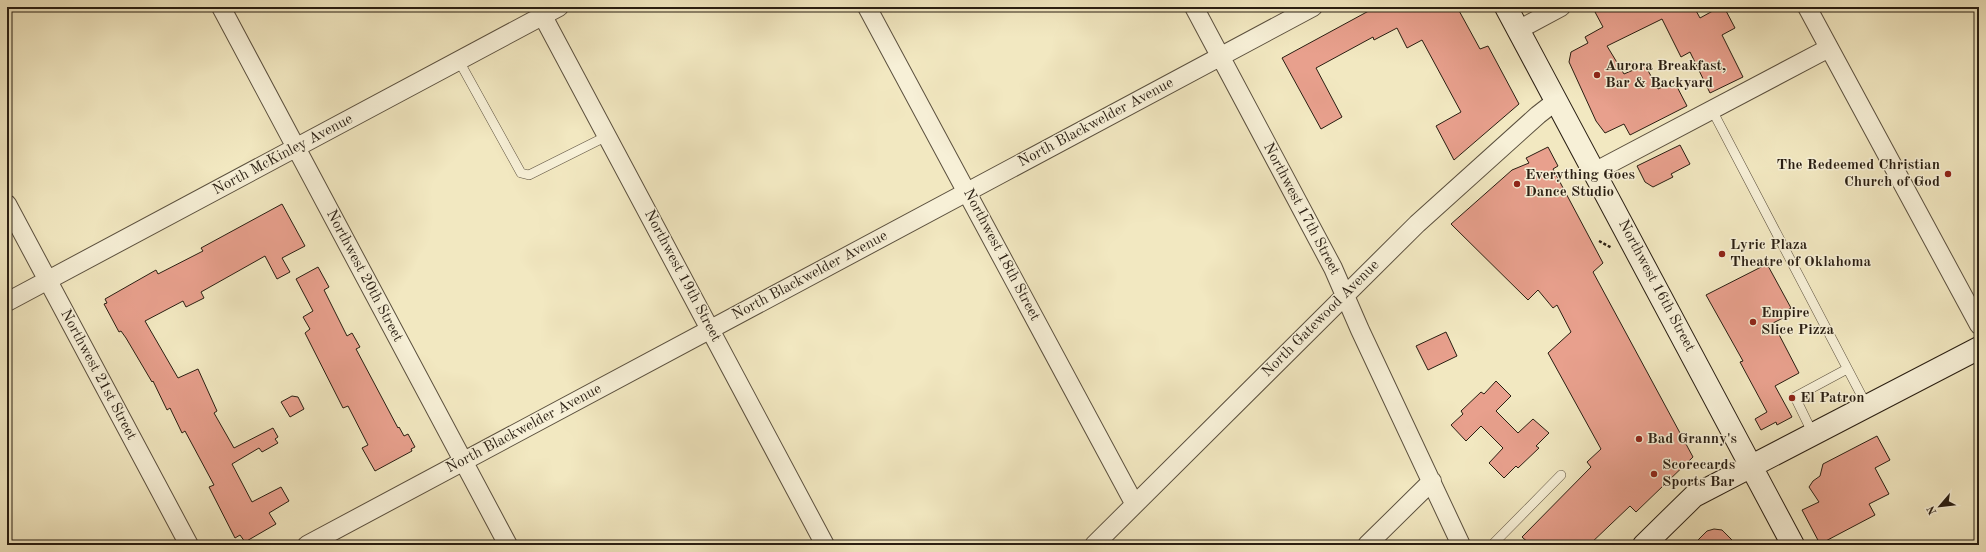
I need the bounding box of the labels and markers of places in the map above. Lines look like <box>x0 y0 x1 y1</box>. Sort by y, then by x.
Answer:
place label: Aurora Breakfast, Bar & Backyard <box>1605 59 1726 91</box>
marker: Aurora Breakfast, Bar & Backyard <box>1592 70 1602 80</box>
place label: The Redeemed Christian Church of God <box>1776 158 1940 190</box>
place label: Everything Goes Dance Studio <box>1525 168 1635 200</box>
marker: The Redeemed Christian Church of God <box>1943 169 1953 179</box>
marker: Everything Goes Dance Studio <box>1512 179 1522 189</box>
place label: Lyric Plaza Theatre of Oklahoma <box>1730 238 1871 270</box>
marker: Lyric Plaza Theatre of Oklahoma <box>1717 249 1727 259</box>
place label: Empire Slice Pizza <box>1761 306 1834 338</box>
marker: Empire Slice Pizza <box>1748 317 1758 327</box>
place label: El Patron <box>1800 391 1865 406</box>
marker: El Patron <box>1787 393 1797 403</box>
place label: Bad Granny's <box>1647 432 1737 447</box>
marker: Bad Granny's <box>1634 434 1644 444</box>
place label: Scorecards Sports Bar <box>1662 458 1735 490</box>
marker: Scorecards Sports Bar <box>1649 469 1659 479</box>

